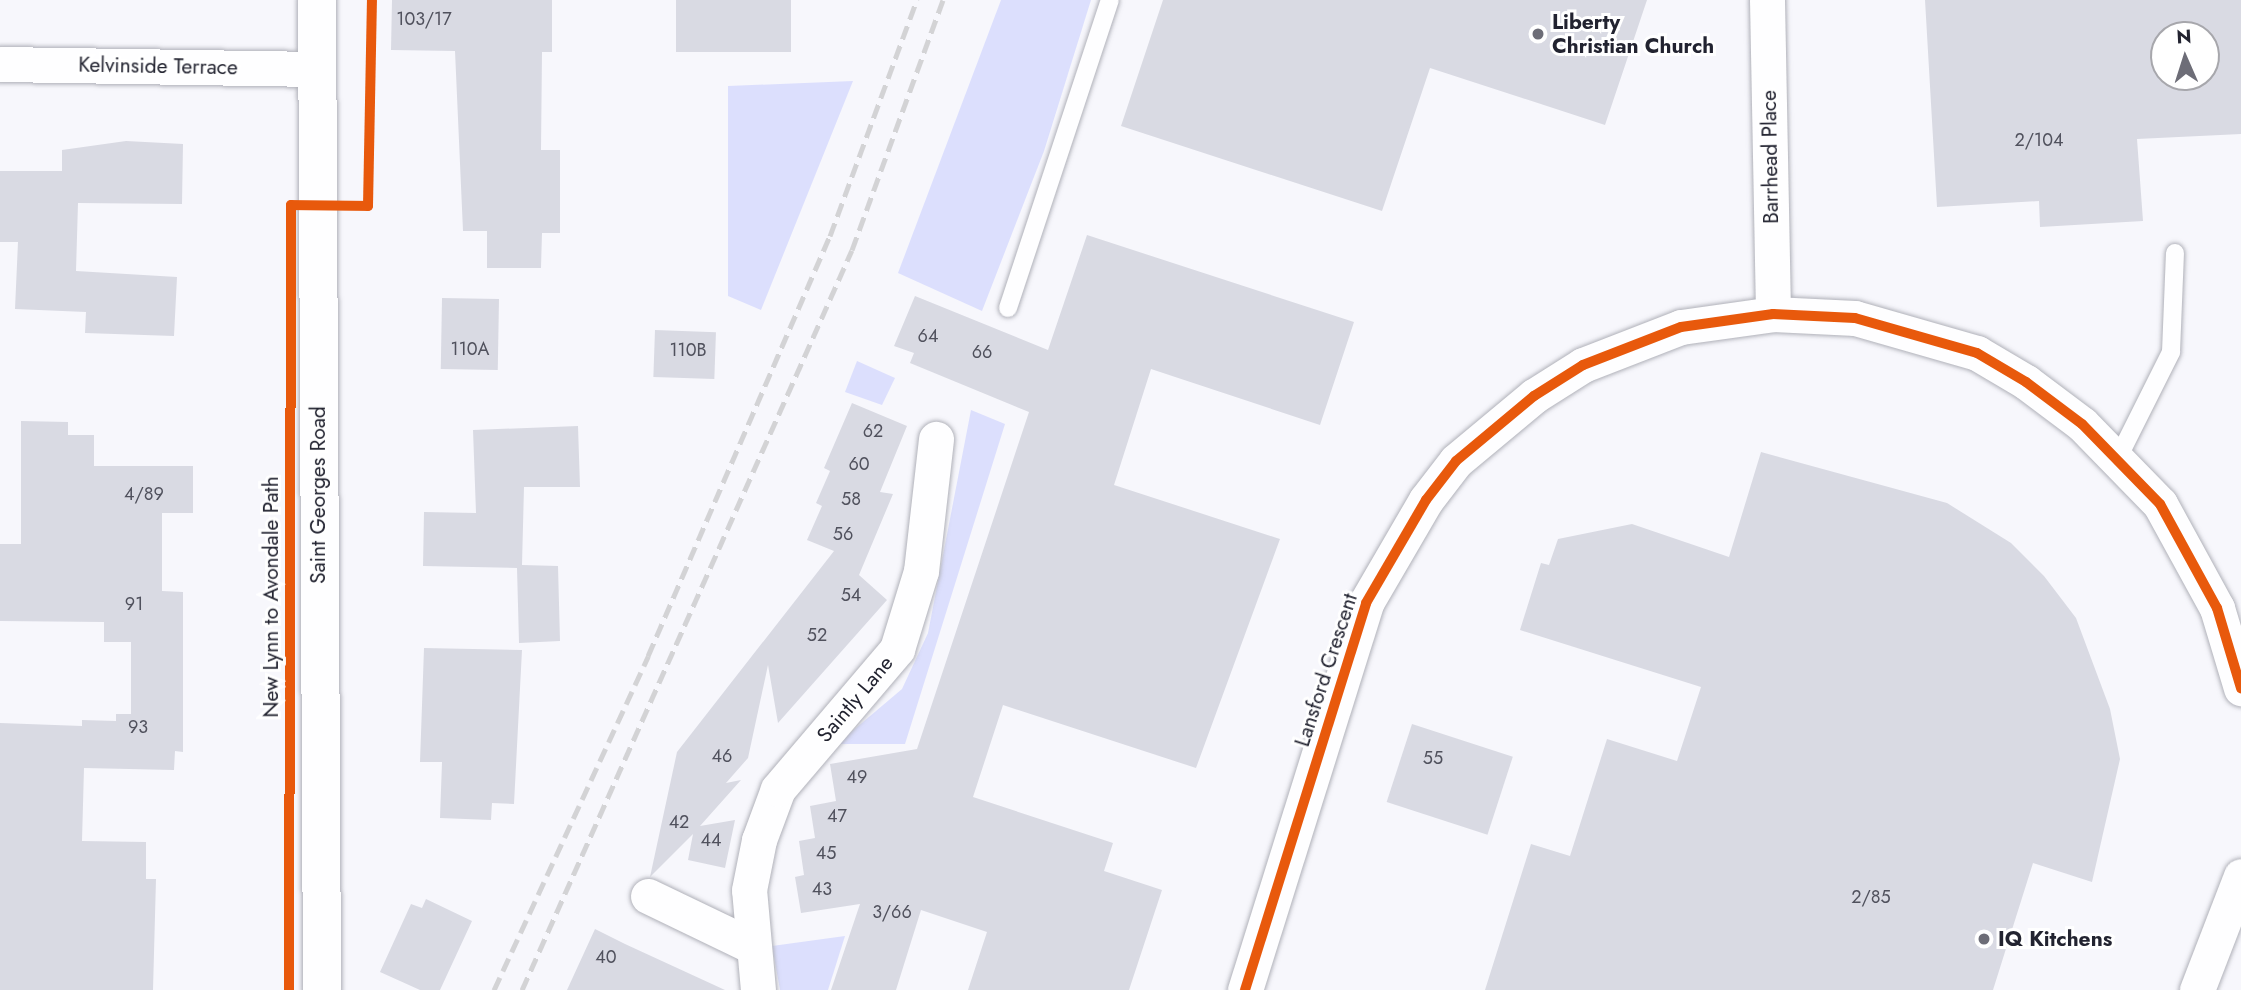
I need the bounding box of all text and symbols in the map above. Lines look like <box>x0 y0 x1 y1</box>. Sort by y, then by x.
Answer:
house number: 103/17 <box>396 8 452 30</box>
place label: Liberty Christian Church <box>1552 9 1714 59</box>
north arrow <box>2150 21 2220 91</box>
text: N <box>2176 23 2192 50</box>
marker: Liberty Christian Church <box>1530 26 1546 42</box>
street label: Kelvinside Terrace <box>78 52 238 80</box>
street label: Barrhead Place <box>1756 90 1784 224</box>
house number: 2/104 <box>2015 129 2063 151</box>
house number: 64 <box>918 325 938 347</box>
house number: 110A <box>451 338 489 360</box>
house number: 110B <box>669 339 707 361</box>
house number: 66 <box>972 341 992 363</box>
street label: Saint Georges Road <box>305 406 331 584</box>
house number: 62 <box>863 420 883 442</box>
house number: 60 <box>848 453 870 475</box>
street label: New Lynn to Avondale Path <box>258 476 284 718</box>
house number: 4/89 <box>124 483 164 505</box>
house number: 58 <box>841 488 861 510</box>
house number: 56 <box>833 523 853 545</box>
house number: 54 <box>841 584 861 606</box>
street label: Lansford Crescent <box>1289 590 1363 750</box>
house number: 91 <box>125 593 143 615</box>
house number: 52 <box>807 624 827 646</box>
street label: Saintly Lane <box>812 651 898 747</box>
house number: 93 <box>128 716 148 738</box>
house number: 46 <box>712 745 732 767</box>
house number: 55 <box>1423 747 1443 769</box>
house number: 49 <box>847 766 867 788</box>
house number: 47 <box>827 805 847 827</box>
house number: 42 <box>669 811 689 833</box>
house number: 44 <box>701 829 721 851</box>
house number: 45 <box>816 842 836 864</box>
house number: 43 <box>812 878 832 900</box>
house number: 2/85 <box>1851 886 1891 908</box>
house number: 3/66 <box>872 901 912 923</box>
place label: IQ Kitchens <box>1998 926 2112 952</box>
marker: IQ Kitchens <box>1976 931 1992 947</box>
house number: 40 <box>595 946 617 968</box>

